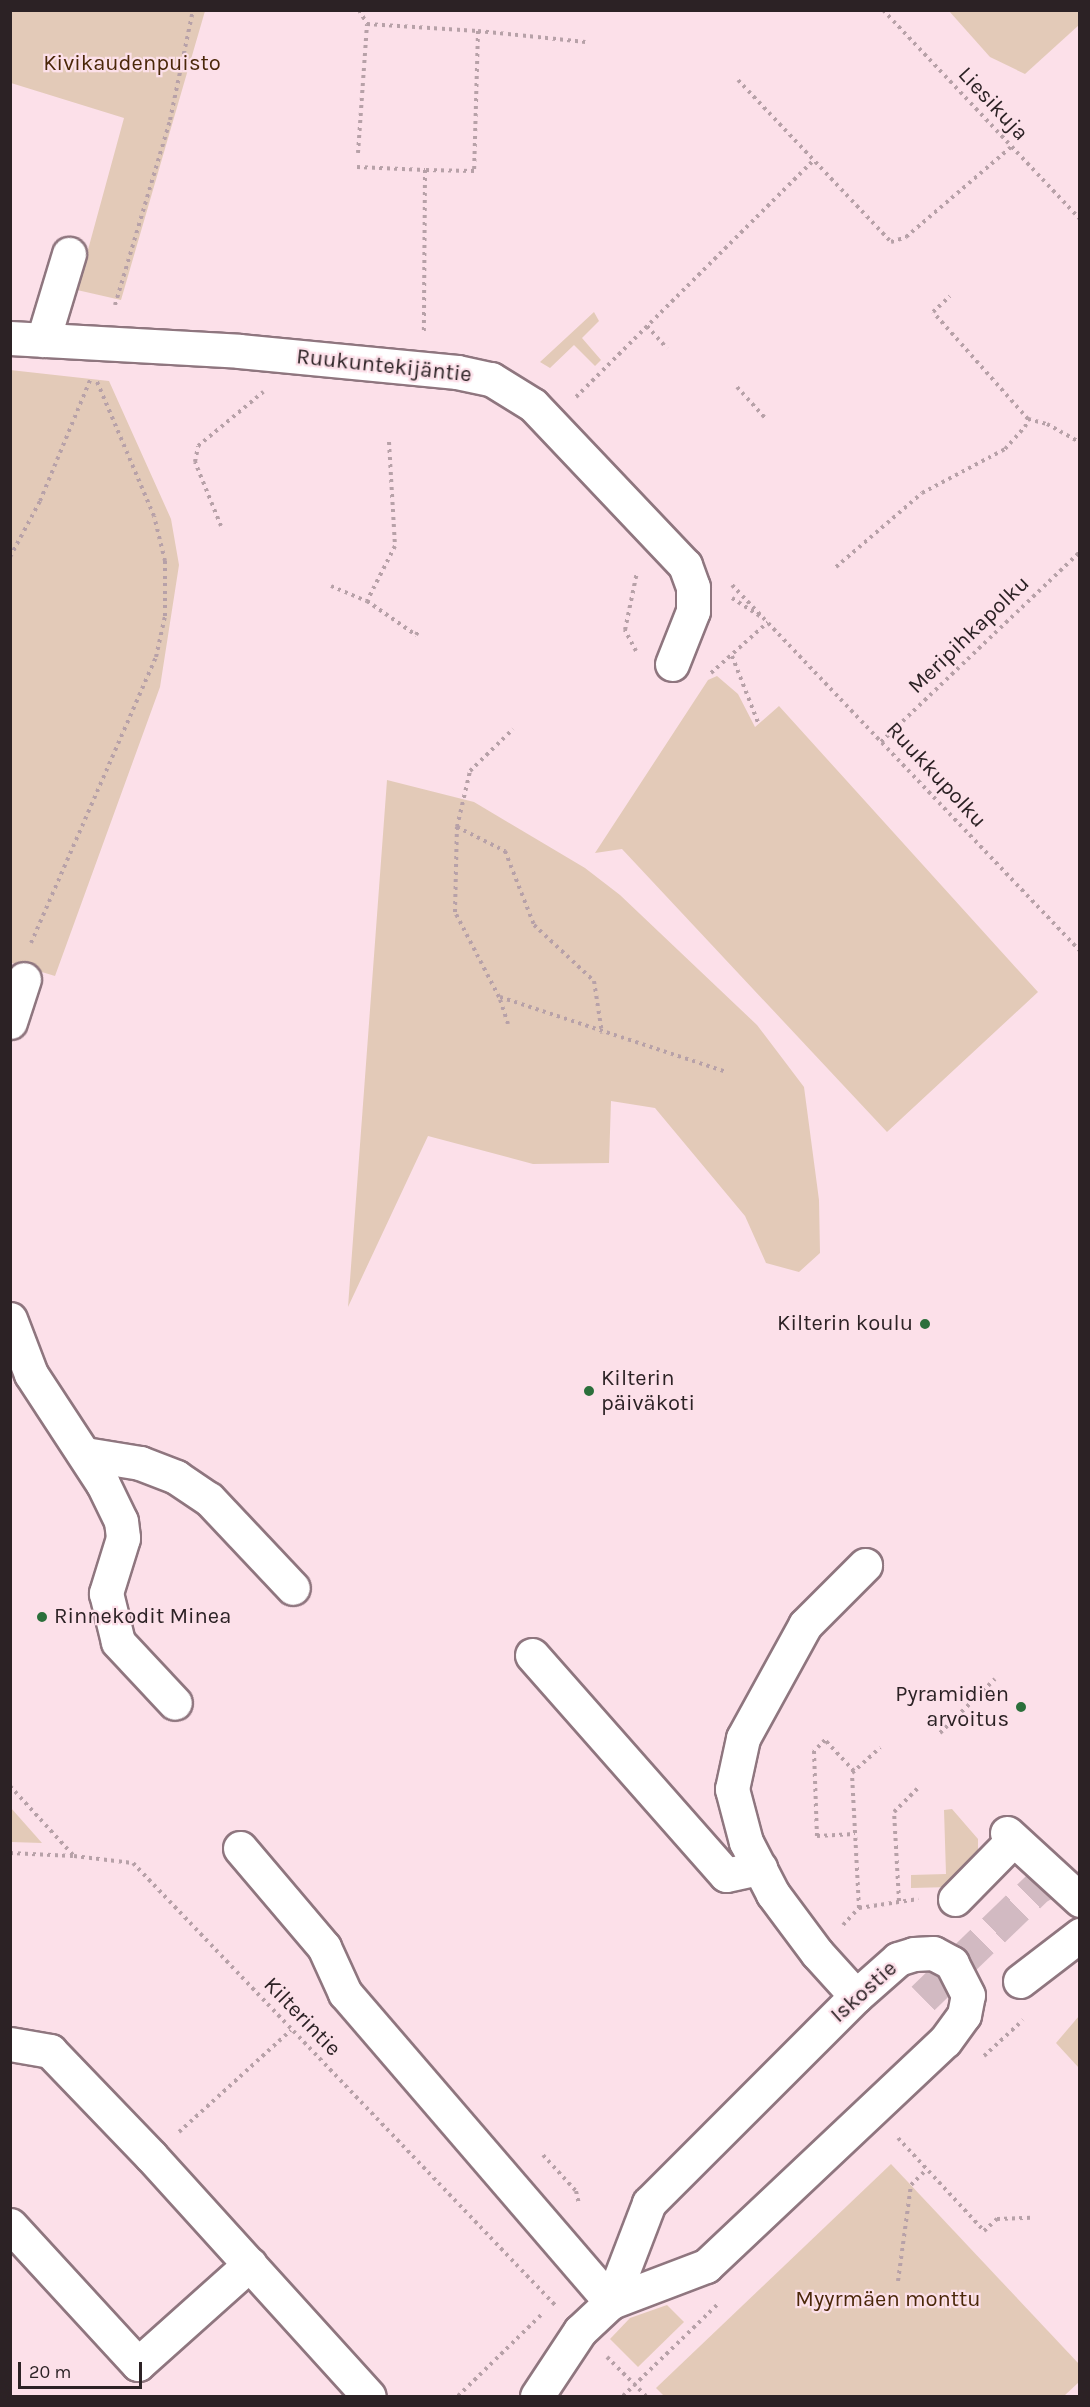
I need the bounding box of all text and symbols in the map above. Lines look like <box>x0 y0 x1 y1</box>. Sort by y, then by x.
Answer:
park label: Kivikaudenpuisto <box>43 51 221 77</box>
street label: Liesikuja <box>952 62 1034 146</box>
street label: Ruukuntekijäntie <box>295 344 473 388</box>
street label: Meripihkapolku <box>903 570 1035 700</box>
street label: Ruukkupolku <box>880 717 992 833</box>
place label: Kilterin koulu <box>777 1311 913 1337</box>
marker: Kilterin koulu <box>918 1317 932 1331</box>
place label: Kilterin päiväkoti <box>601 1365 695 1416</box>
marker: Kilterin päiväkoti <box>582 1384 596 1398</box>
place label: Rinnekodit Minea <box>54 1604 231 1630</box>
marker: Rinnekodit Minea <box>35 1610 49 1624</box>
place label: Pyramidien arvoitus <box>895 1681 1009 1732</box>
marker: Pyramidien arvoitus <box>1014 1700 1028 1714</box>
street label: Iskostie <box>826 1955 902 2029</box>
street label: Kilterintie <box>258 1972 346 2062</box>
park label: Myyrmäen monttu <box>795 2287 981 2313</box>
scale bar <box>21 2350 146 2388</box>
text: 20 m <box>29 2361 71 2383</box>

